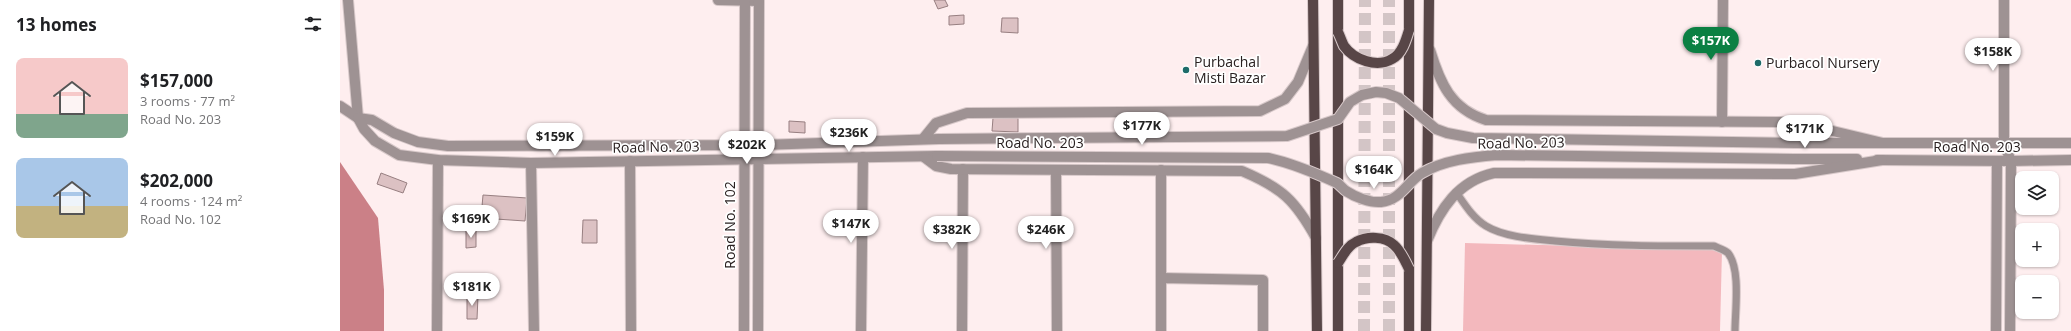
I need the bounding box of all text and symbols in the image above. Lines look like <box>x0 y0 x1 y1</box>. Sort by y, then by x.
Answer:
text: 13 homes <box>16 13 97 36</box>
icon: filters <box>302 13 324 35</box>
pin: $157K <box>1683 27 1739 61</box>
text: $157K <box>1692 31 1730 49</box>
pin: $158K <box>1965 38 2021 72</box>
text: $158K <box>1974 42 2012 60</box>
place label: Purbachal Misti Bazar <box>1194 52 1266 87</box>
place label: Purbacol Nursery <box>1766 53 1880 72</box>
marker: Purbacol Nursery <box>1753 58 1763 68</box>
marker: Purbachal Misti Bazar <box>1181 65 1191 75</box>
text: $157,000 <box>140 69 213 92</box>
icon: home <box>48 74 96 122</box>
text: 3 rooms · 77 m² <box>140 92 235 110</box>
text: Road No. 203 <box>140 110 221 128</box>
pin: $177K <box>1114 112 1170 146</box>
pin: $171K <box>1777 115 1833 149</box>
text: $177K <box>1123 116 1161 134</box>
pin: $236K <box>821 119 877 153</box>
text: $171K <box>1786 119 1824 137</box>
pin: $159K <box>527 123 583 157</box>
text: $236K <box>830 123 868 141</box>
text: $159K <box>536 127 574 145</box>
pin: $202K <box>719 131 775 165</box>
street label: Road No. 203 <box>1477 132 1565 153</box>
street label: Road No. 203 <box>996 133 1084 152</box>
text: $202K <box>728 135 766 153</box>
street label: Road No. 203 <box>612 136 700 157</box>
street label: Road No. 203 <box>1933 137 2021 156</box>
pin: $164K <box>1346 156 1402 190</box>
text: $164K <box>1355 160 1393 178</box>
text: $202,000 <box>140 169 213 192</box>
map controls <box>2015 171 2059 319</box>
button: layers <box>2015 171 2059 215</box>
icon: home <box>48 174 96 222</box>
street label: Road No. 102 <box>720 181 739 269</box>
text: 4 rooms · 124 m² <box>140 192 242 210</box>
pin: $169K <box>443 205 499 239</box>
text: $169K <box>452 209 490 227</box>
text: Road No. 102 <box>140 210 221 228</box>
pin: $147K <box>823 210 879 244</box>
text: $147K <box>832 214 870 232</box>
pin: $382K <box>924 216 980 250</box>
pin: $246K <box>1018 216 1074 250</box>
text: $382K <box>933 220 971 238</box>
text: $246K <box>1027 220 1065 238</box>
button: + <box>2015 223 2059 267</box>
pin: $181K <box>444 273 500 307</box>
button: − <box>2015 275 2059 319</box>
text: $181K <box>453 277 491 295</box>

